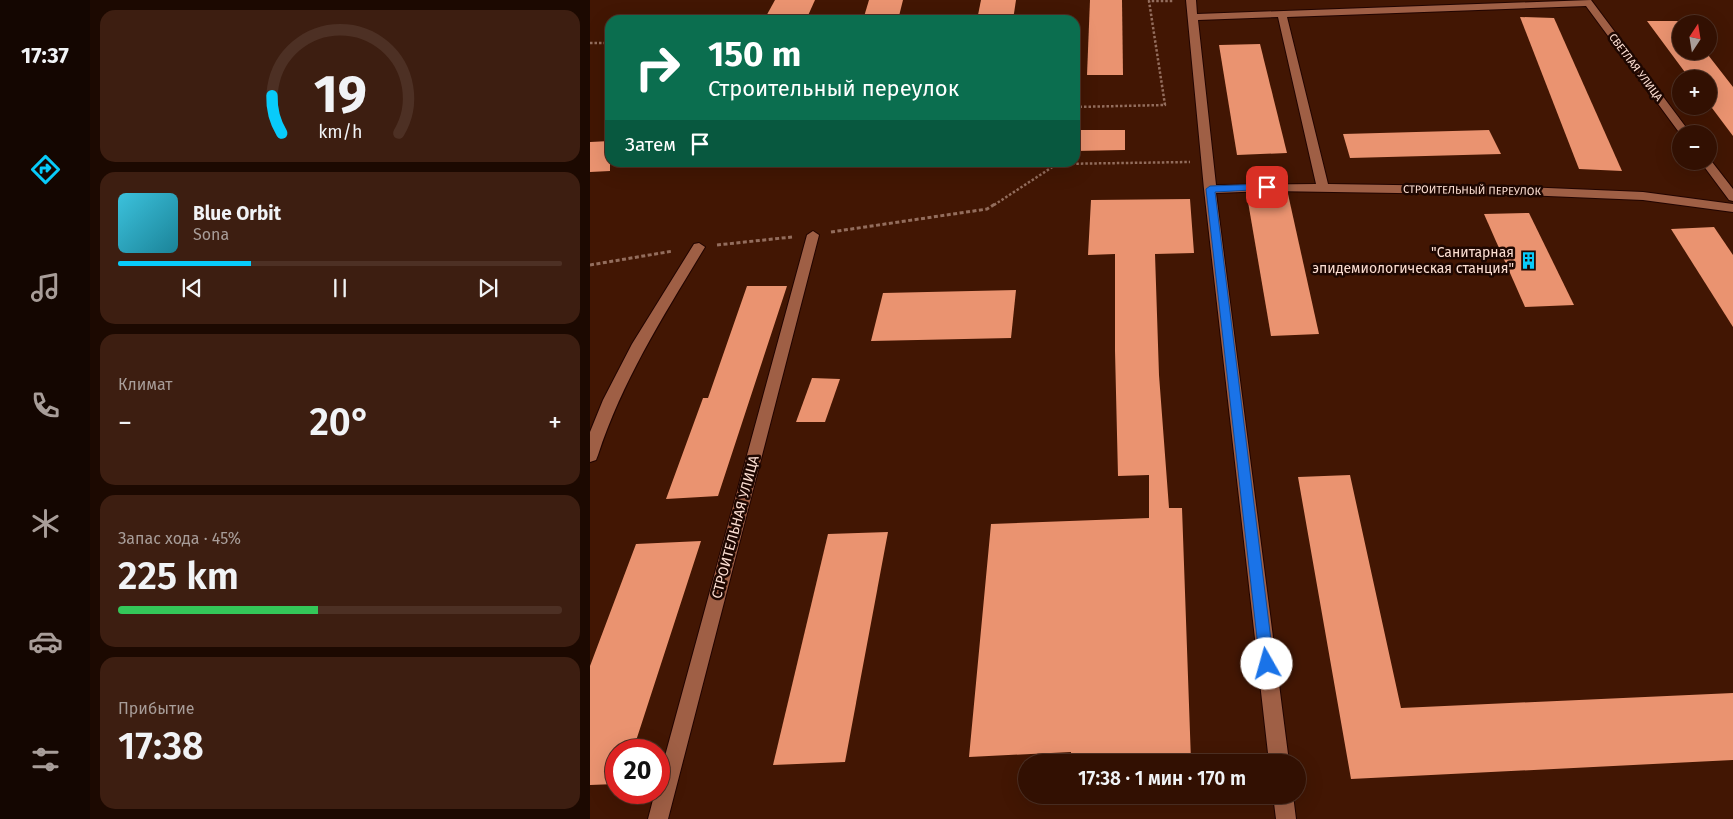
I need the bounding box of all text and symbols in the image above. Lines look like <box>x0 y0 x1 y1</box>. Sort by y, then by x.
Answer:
north arrow <box>1672 15 1718 60</box>
map controls <box>1672 15 1717 170</box>
street label: СВЕТЛАЯ УЛИЦА <box>1606 31 1666 104</box>
text: 150 m <box>708 33 801 75</box>
icon: right <box>625 35 690 100</box>
text: 17:37 <box>21 42 69 69</box>
text: 19 <box>313 63 367 126</box>
button: + <box>1672 70 1717 115</box>
text: Строительный переулок <box>708 75 959 102</box>
text: km/h <box>318 121 362 143</box>
button: − <box>1672 125 1717 170</box>
icon: arrive <box>686 130 714 158</box>
text: Затем <box>625 133 676 156</box>
icon: directions <box>28 152 63 187</box>
pin <box>1246 166 1288 208</box>
icon: arrive <box>1253 173 1281 201</box>
street label: СТРОИТЕЛЬНЫЙ ПЕРЕУЛОК <box>1403 183 1542 198</box>
text: Blue Orbit <box>193 202 281 225</box>
text: Sona <box>193 225 229 244</box>
place label: "Санитарная эпидемиологическая станция" <box>1312 244 1514 277</box>
building icon: "Санитарная эпидемиологическая станция" <box>1518 250 1538 270</box>
icon: music <box>28 270 63 305</box>
icon: previous <box>178 274 206 302</box>
icon: pause <box>326 274 354 302</box>
icon: next <box>474 274 502 302</box>
text: Климат <box>118 375 173 394</box>
icon: phone <box>28 388 63 423</box>
text: 20° <box>309 399 371 445</box>
text: − <box>118 406 132 439</box>
text: + <box>548 406 562 439</box>
street label: СТРОИТЕЛЬНАЯ УЛИЦА <box>708 454 763 601</box>
icon: climate <box>28 506 63 541</box>
text: Запас хода · 45% <box>118 529 241 548</box>
text: 225 km <box>118 553 239 599</box>
icon: car <box>28 624 63 659</box>
position arrow <box>1240 637 1292 689</box>
text: Прибытие <box>118 699 194 718</box>
text: 17:38 <box>118 723 204 769</box>
speed limit sign: 20 <box>605 739 670 804</box>
icon: filters <box>28 742 63 777</box>
text: 17:38 · 1 мин · 170 m <box>1078 767 1246 790</box>

